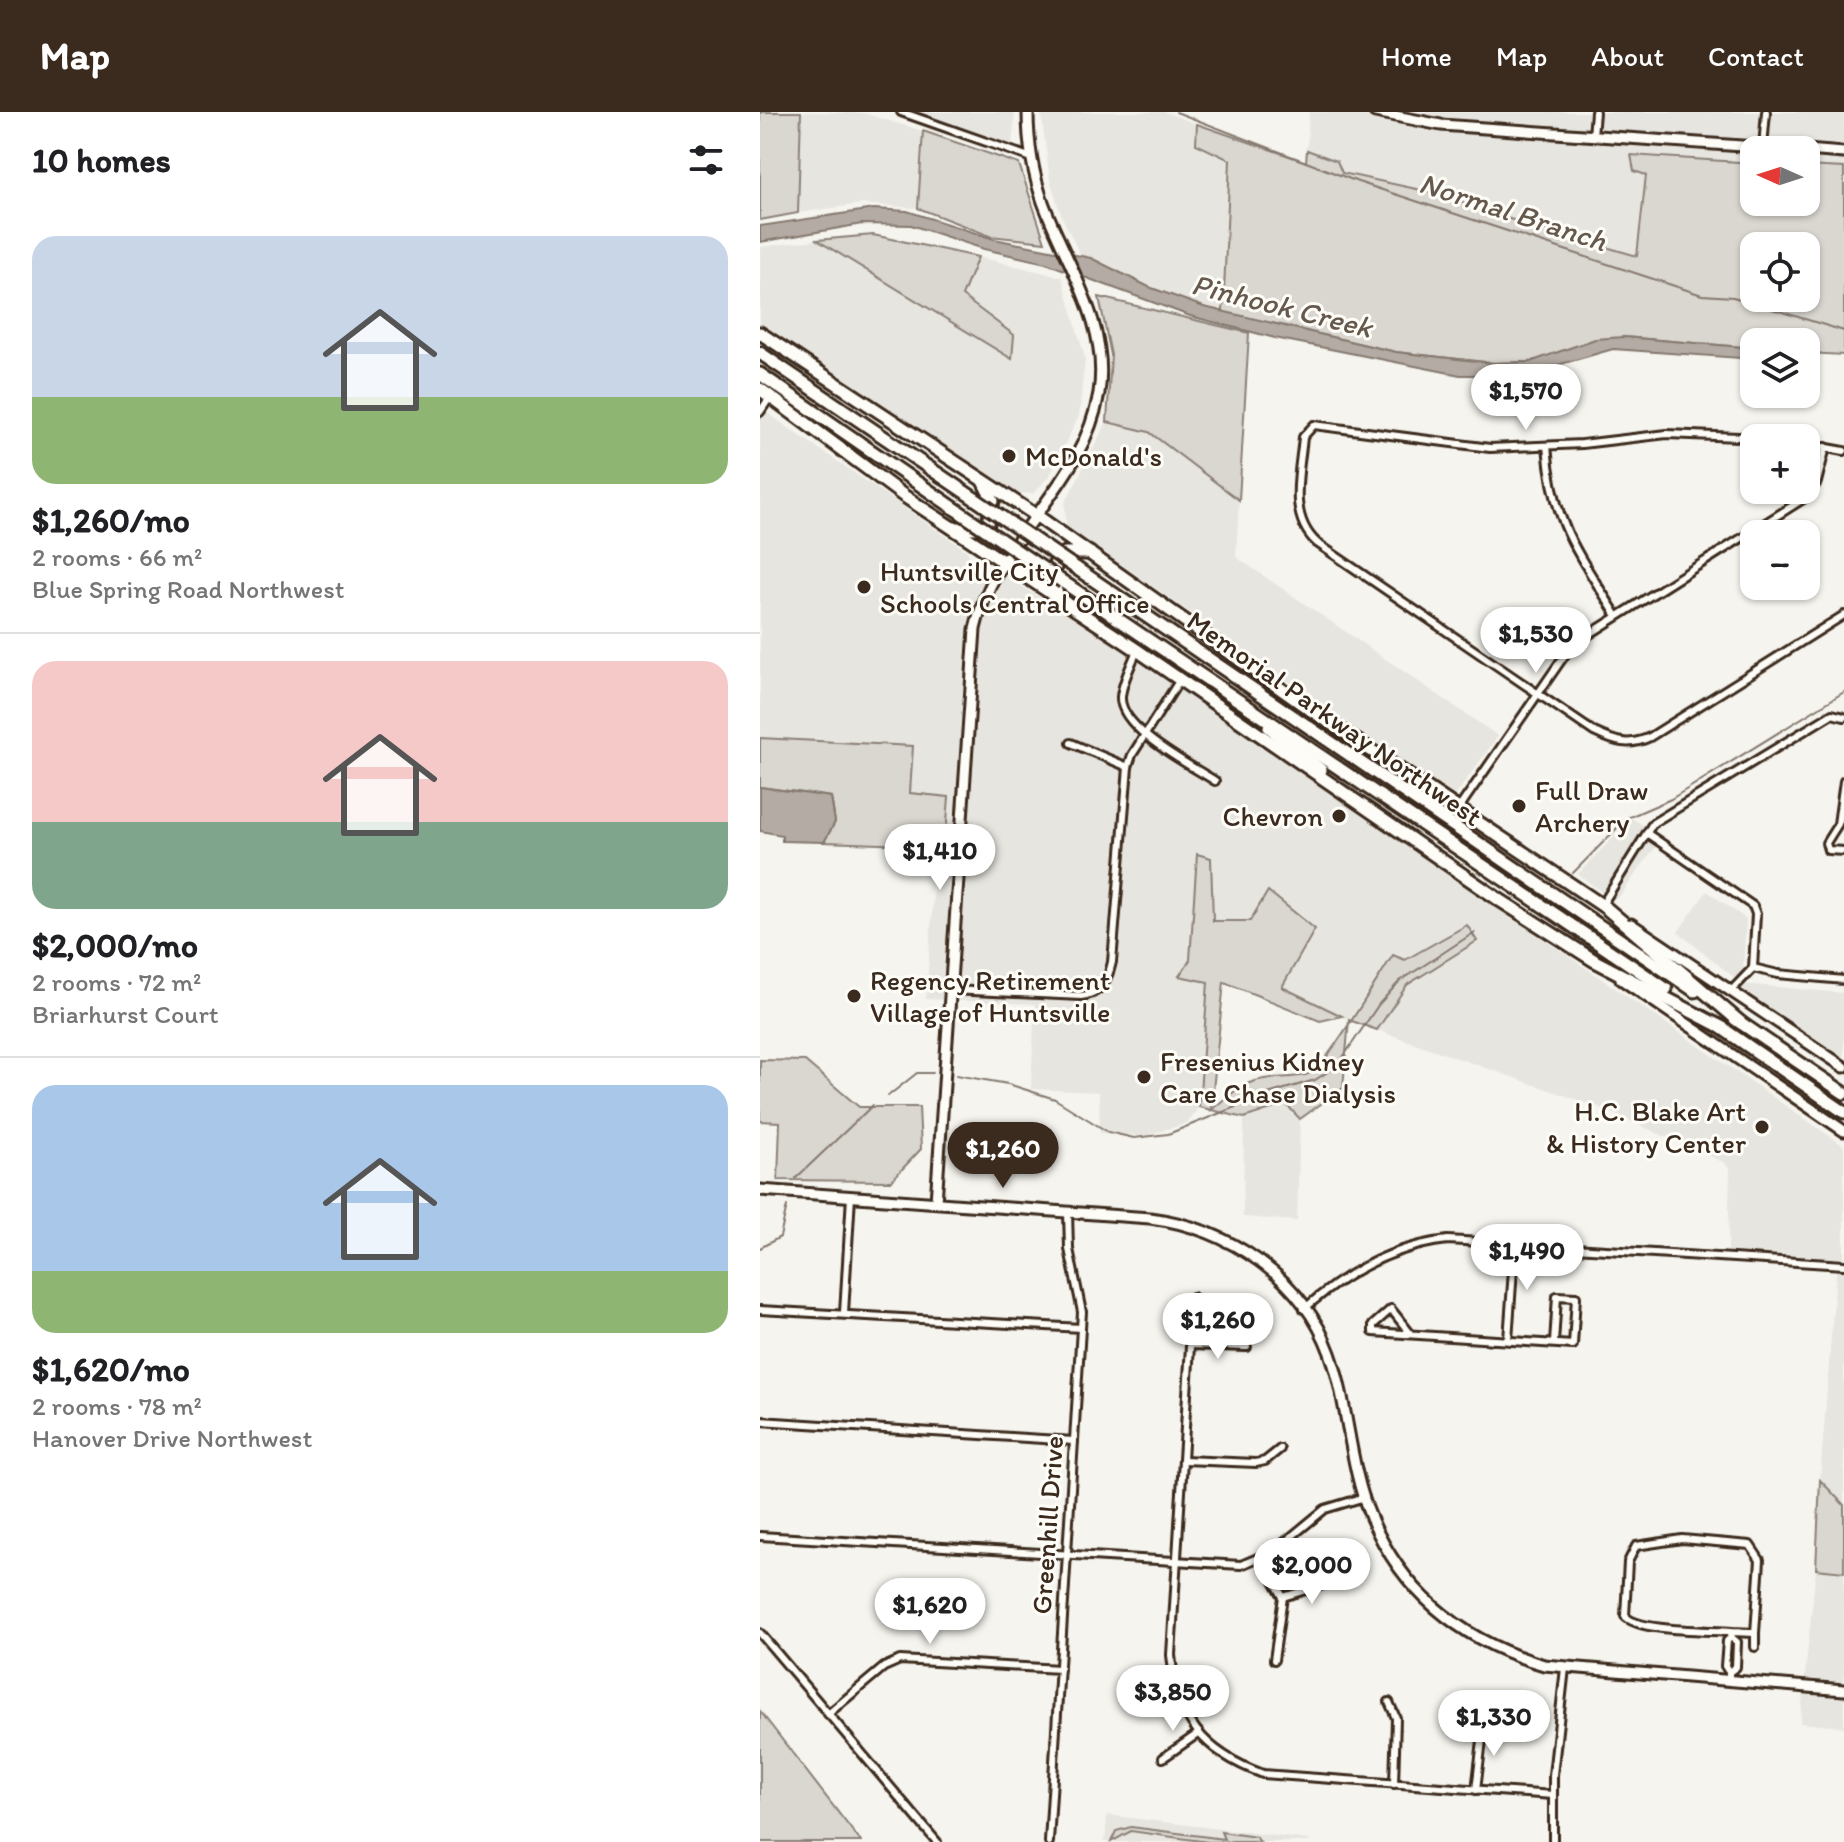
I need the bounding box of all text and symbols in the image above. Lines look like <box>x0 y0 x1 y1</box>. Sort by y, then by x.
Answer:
text: Map <box>40 33 110 79</box>
text: Home <box>1381 39 1452 73</box>
text: Map <box>1496 39 1547 73</box>
text: About <box>1591 39 1664 73</box>
text: Contact <box>1708 39 1804 73</box>
north arrow <box>1740 136 1820 216</box>
map controls <box>1740 136 1820 600</box>
icon: filters <box>684 138 728 182</box>
text: 10 homes <box>32 140 171 181</box>
water label: Normal Branch <box>1415 164 1612 259</box>
button: locate <box>1740 232 1820 312</box>
water label: Pinhook Creek <box>1188 265 1378 346</box>
icon: home <box>308 288 452 432</box>
button: layers <box>1740 328 1820 408</box>
pin: $1,570 <box>1461 364 1591 432</box>
text: $1,570 <box>1489 374 1563 406</box>
button: + <box>1740 424 1820 504</box>
place label: McDonald's <box>1025 439 1162 473</box>
marker: McDonald's <box>1000 447 1018 465</box>
text: $1,260/mo <box>32 500 190 541</box>
button: − <box>1740 520 1820 600</box>
text: 2 rooms · 66 m² <box>32 541 202 573</box>
place label: Huntsville City Schools Central Office <box>880 554 1150 620</box>
text: Blue Spring Road Northwest <box>32 573 345 605</box>
marker: Huntsville City Schools Central Office <box>855 578 873 596</box>
street label: Memorial Parkway Northwest <box>1181 603 1489 833</box>
pin: $1,530 <box>1471 607 1601 675</box>
text: $1,530 <box>1498 617 1574 649</box>
icon: home <box>308 713 452 857</box>
place label: Full Draw Archery <box>1535 773 1648 839</box>
marker: Full Draw Archery <box>1510 797 1528 815</box>
place label: Chevron <box>1222 799 1323 833</box>
marker: Chevron <box>1330 807 1348 825</box>
pin: $1,410 <box>875 824 1005 892</box>
text: $1,410 <box>902 834 978 866</box>
text: $2,000/mo <box>32 925 198 966</box>
place label: Regency Retirement Village of Huntsville <box>870 963 1110 1029</box>
text: 2 rooms · 72 m² <box>32 966 201 998</box>
marker: Regency Retirement Village of Huntsville <box>845 987 863 1005</box>
text: Briarhurst Court <box>32 998 218 1030</box>
place label: Fresenius Kidney Care Chase Dialysis <box>1160 1044 1396 1110</box>
marker: Fresenius Kidney Care Chase Dialysis <box>1135 1068 1153 1086</box>
place label: H.C. Blake Art & History Center <box>1546 1094 1746 1160</box>
marker: H.C. Blake Art & History Center <box>1753 1118 1771 1136</box>
pin: $1,260 <box>938 1122 1068 1190</box>
text: $1,260 <box>966 1132 1040 1164</box>
icon: home <box>308 1137 452 1281</box>
pin: $1,490 <box>1462 1224 1592 1292</box>
text: $1,490 <box>1489 1234 1565 1266</box>
pin: $1,260 <box>1153 1293 1283 1361</box>
text: $1,260 <box>1181 1303 1255 1335</box>
text: $1,620/mo <box>32 1349 190 1390</box>
text: 2 rooms · 78 m² <box>32 1390 202 1422</box>
text: Hanover Drive Northwest <box>32 1422 312 1454</box>
street label: Greenhill Drive <box>1024 1434 1070 1616</box>
pin: $2,000 <box>1247 1538 1377 1606</box>
text: $2,000 <box>1271 1548 1353 1580</box>
pin: $1,620 <box>865 1578 995 1646</box>
text: $1,620 <box>893 1588 967 1620</box>
pin: $3,850 <box>1108 1665 1238 1733</box>
text: $3,850 <box>1134 1675 1212 1707</box>
pin: $1,330 <box>1429 1690 1559 1758</box>
text: $1,330 <box>1456 1700 1532 1732</box>

